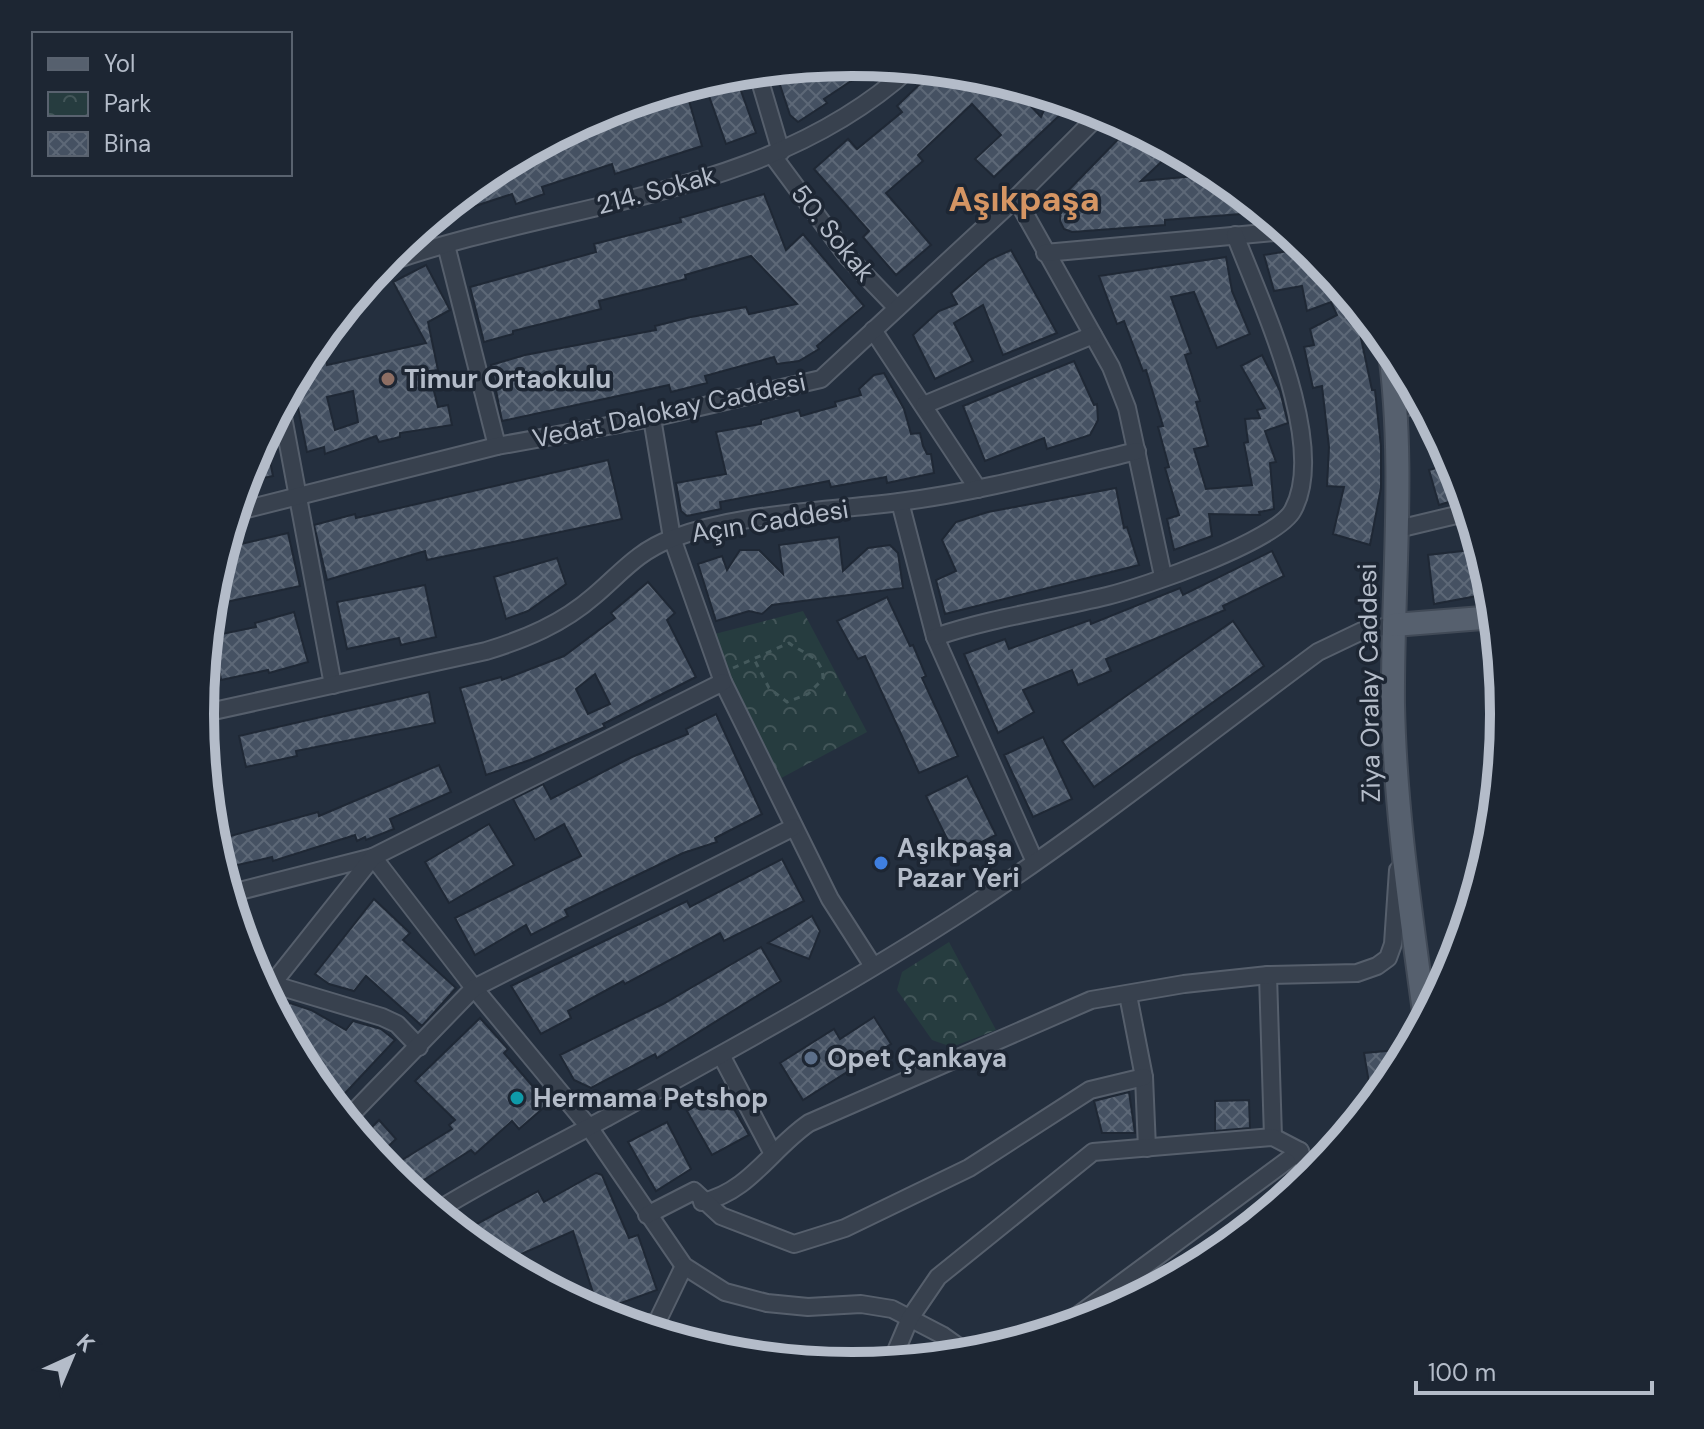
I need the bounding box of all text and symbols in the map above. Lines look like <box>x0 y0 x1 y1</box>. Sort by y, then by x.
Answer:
legend <box>32 32 292 176</box>
text: Yol <box>104 48 135 79</box>
text: Park <box>104 88 151 119</box>
text: Bina <box>104 128 151 159</box>
street label: 214. Sokak <box>593 158 719 222</box>
street label: 50. Sokak <box>783 177 883 289</box>
district label: Aşıkpaşa <box>948 177 1100 222</box>
place label: Timur Ortaokulu <box>404 362 611 396</box>
street label: Vedat Dalokay Caddesi <box>529 364 809 456</box>
marker: Timur Ortaokulu <box>379 370 397 388</box>
street label: Açın Caddesi <box>689 492 851 550</box>
street label: Ziya Oralay Caddesi <box>1350 563 1388 803</box>
place label: Aşıkpaşa Pazar Yeri <box>897 831 1020 895</box>
marker: Aşıkpaşa Pazar Yeri <box>872 854 890 872</box>
place label: Opet Çankaya <box>827 1041 1007 1075</box>
marker: Opet Çankaya <box>802 1049 820 1067</box>
place label: Hermama Petshop <box>533 1081 768 1115</box>
marker: Hermama Petshop <box>508 1089 526 1107</box>
north arrow <box>32 1317 112 1397</box>
text: K <box>70 1328 101 1358</box>
scale bar <box>1416 1345 1652 1395</box>
text: 100 m <box>1428 1357 1496 1388</box>

